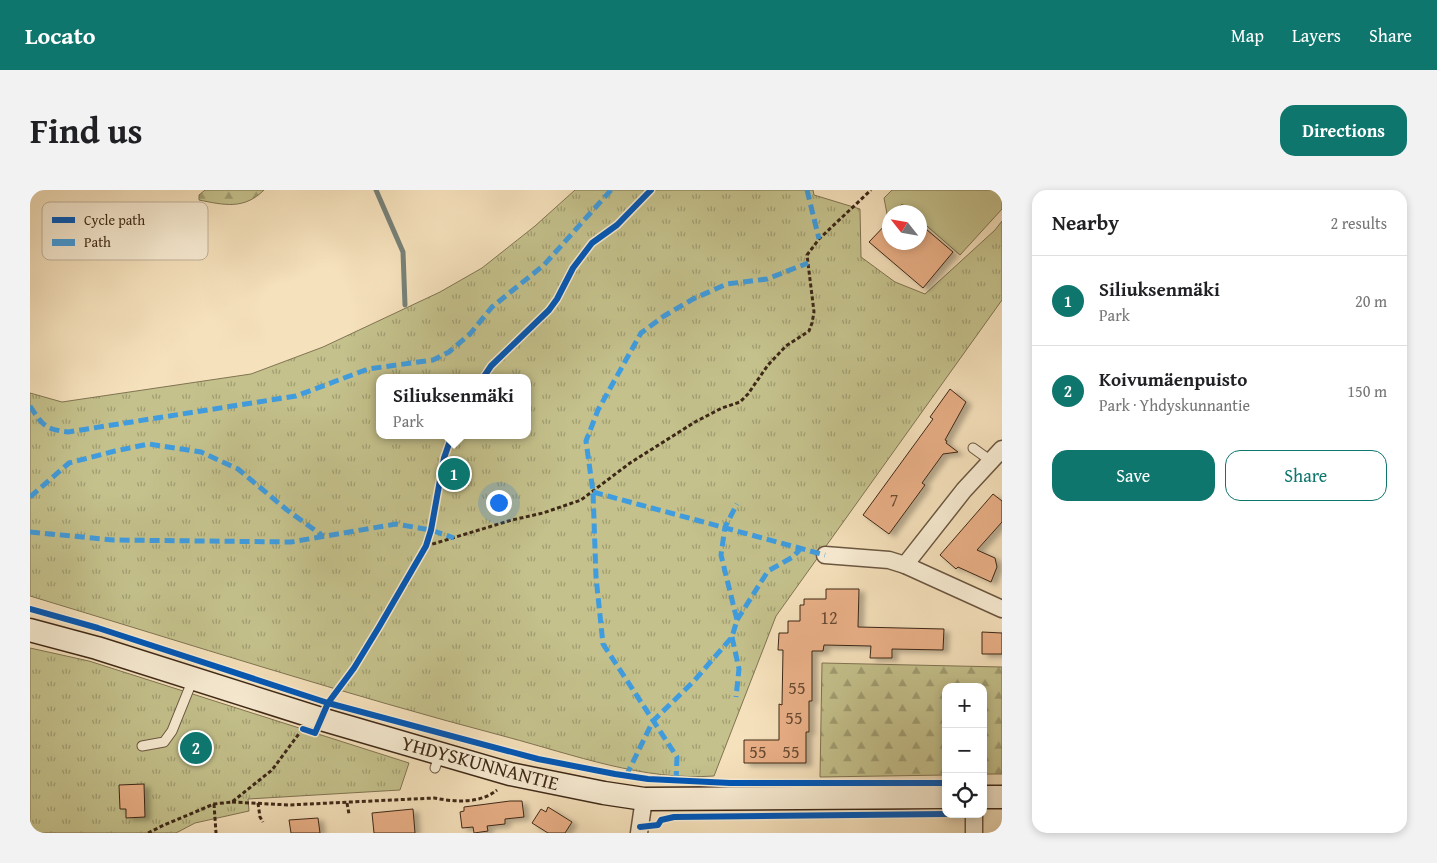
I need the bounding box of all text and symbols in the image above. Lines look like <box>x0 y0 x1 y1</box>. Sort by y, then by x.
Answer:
text: Locato <box>25 18 96 53</box>
text: Map <box>1231 22 1264 49</box>
text: Layers <box>1292 22 1341 49</box>
text: Share <box>1369 22 1412 49</box>
text: Find us <box>30 105 143 156</box>
button: Directions <box>1280 105 1407 156</box>
legend <box>42 202 208 260</box>
north arrow <box>882 205 927 250</box>
text: Nearby <box>1052 207 1119 238</box>
text: Cycle path <box>84 210 145 230</box>
text: 2 results <box>1330 211 1387 235</box>
text: Path <box>84 232 111 252</box>
text: Siliuksenmäki <box>1099 275 1220 303</box>
text: 1 <box>1064 289 1072 313</box>
text: 20 m <box>1355 289 1387 313</box>
text: Park <box>1099 303 1130 327</box>
text: Koivumäenpuisto <box>1099 365 1247 393</box>
popup <box>376 374 531 439</box>
text: 2 <box>1064 379 1072 403</box>
text: 150 m <box>1347 379 1387 403</box>
text: Siliuksenmäki <box>393 381 514 409</box>
text: Park · Yhdyskunnantie <box>1099 393 1250 417</box>
text: Park <box>393 409 424 433</box>
button: Save <box>1052 450 1215 501</box>
button: Share <box>1225 450 1387 501</box>
pin: 1 <box>438 455 470 493</box>
house number: 7 <box>890 486 898 513</box>
your location <box>486 490 512 516</box>
house number: 12 <box>820 604 838 631</box>
house number: 55 <box>788 674 806 701</box>
map controls <box>942 683 987 818</box>
button: + <box>942 683 987 728</box>
house number: 55 <box>785 704 803 731</box>
street label: YHDYSKUNNANTIE <box>398 728 562 797</box>
button: − <box>942 728 987 773</box>
pin: 2 <box>180 729 212 767</box>
house number: 55 <box>749 738 767 765</box>
house number: 55 <box>782 738 800 765</box>
button: locate <box>942 773 987 818</box>

